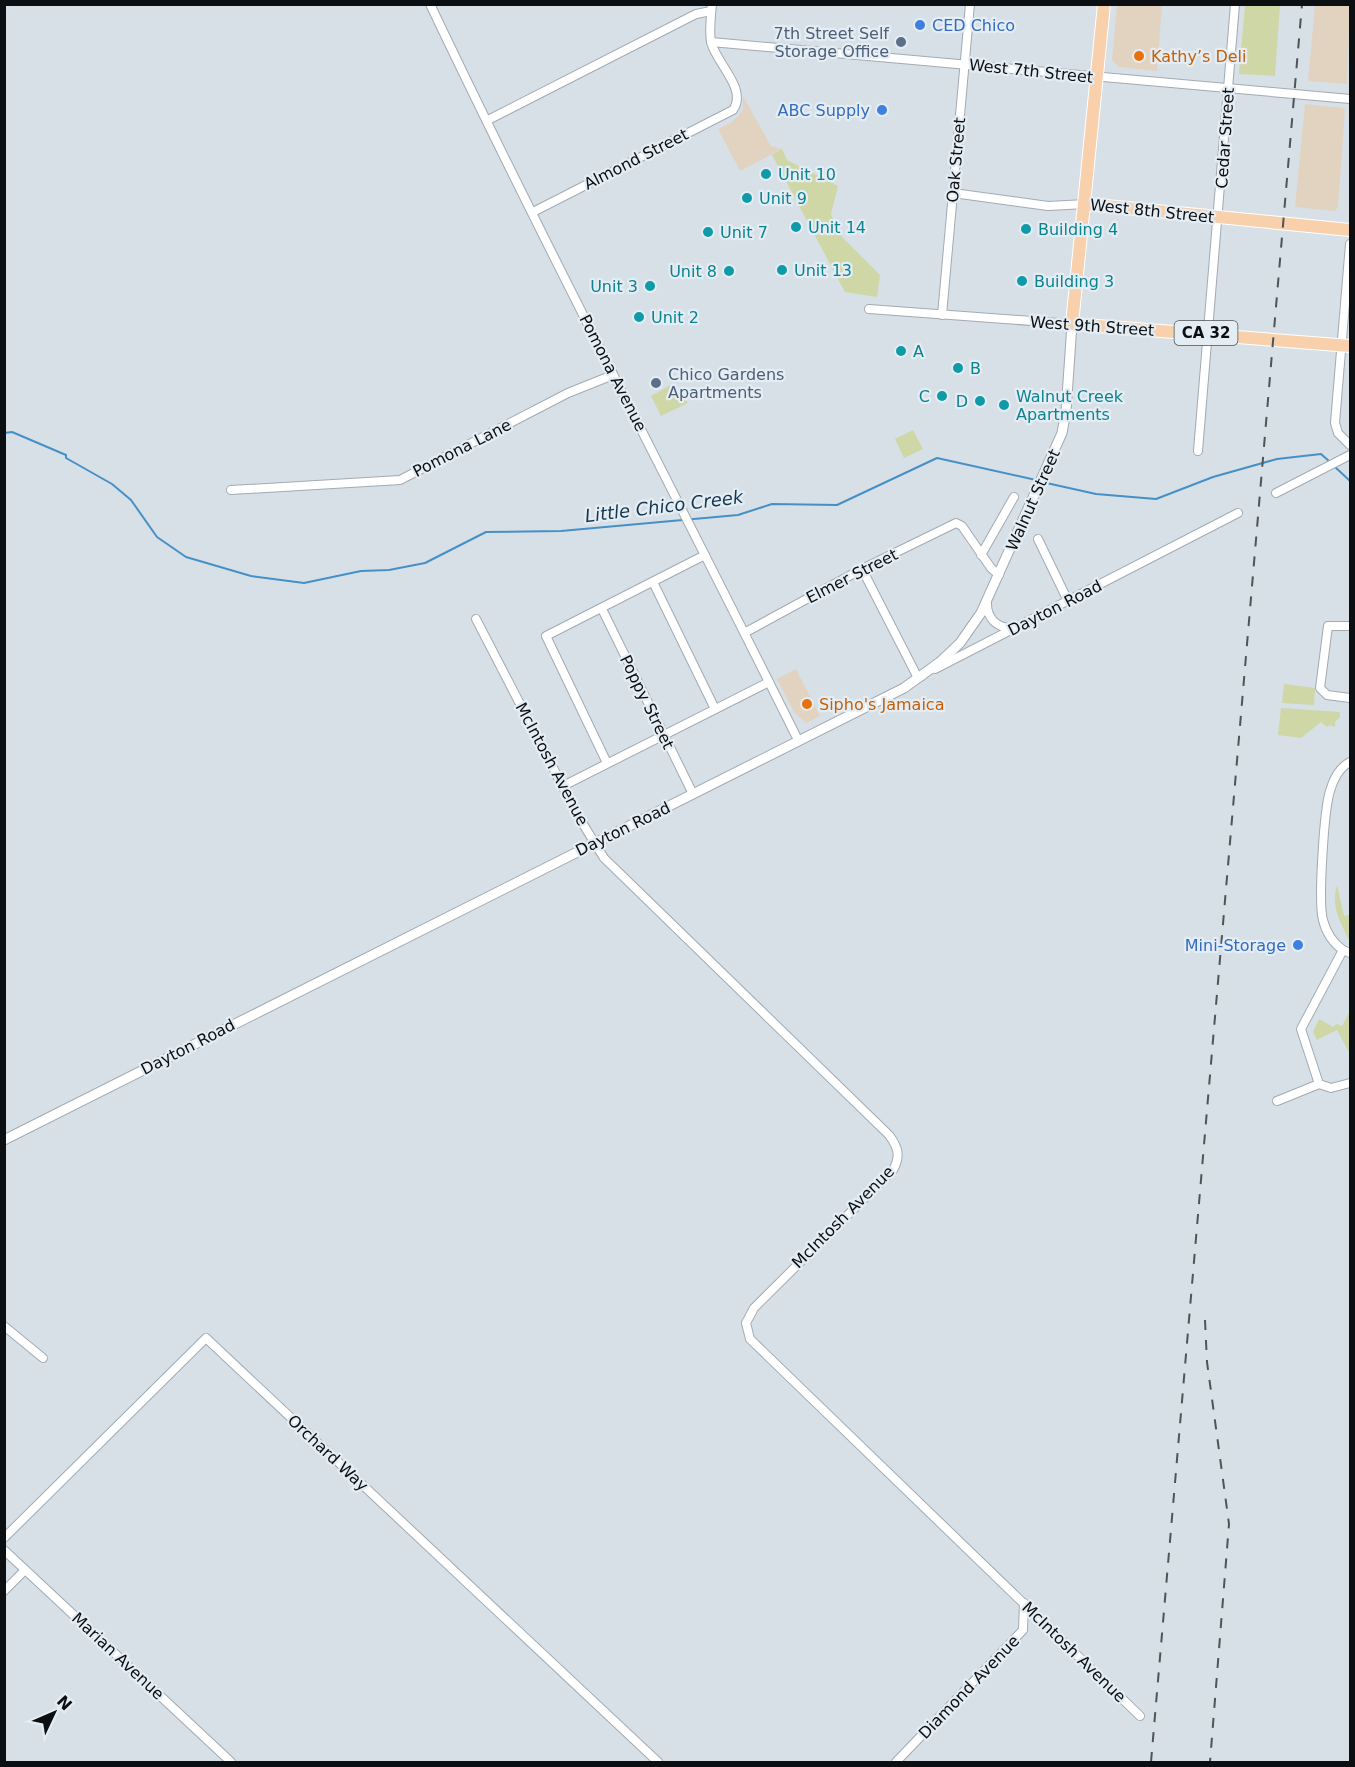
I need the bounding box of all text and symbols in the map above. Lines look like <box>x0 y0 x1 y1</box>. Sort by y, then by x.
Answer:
place label: CED Chico <box>932 16 1015 35</box>
marker: CED Chico <box>913 18 927 32</box>
place label: 7th Street Self Storage Office <box>774 24 889 61</box>
marker: 7th Street Self Storage Office <box>894 35 908 49</box>
place label: Kathy’s Deli <box>1151 47 1246 66</box>
marker: Kathy’s Deli <box>1132 49 1146 63</box>
street label: West 7th Street <box>968 55 1094 87</box>
street label: Cedar Street <box>1212 87 1238 189</box>
place label: ABC Supply <box>778 101 870 120</box>
marker: ABC Supply <box>875 103 889 117</box>
street label: Oak Street <box>943 117 969 203</box>
street label: Almond Street <box>581 124 691 194</box>
place label: Unit 10 <box>778 165 836 184</box>
marker: Unit 10 <box>759 167 773 181</box>
place label: Unit 9 <box>759 189 807 208</box>
marker: Unit 9 <box>740 191 754 205</box>
street label: West 8th Street <box>1089 195 1215 227</box>
place label: Unit 14 <box>808 218 866 237</box>
marker: Unit 14 <box>789 220 803 234</box>
place label: Building 4 <box>1038 220 1118 239</box>
marker: Building 4 <box>1019 222 1033 236</box>
place label: Unit 7 <box>720 223 768 242</box>
marker: Unit 7 <box>701 225 715 239</box>
place label: Unit 13 <box>794 261 852 280</box>
place label: Unit 8 <box>669 262 717 281</box>
marker: Unit 13 <box>775 263 789 277</box>
marker: Unit 8 <box>722 264 736 278</box>
place label: Building 3 <box>1034 272 1114 291</box>
marker: Building 3 <box>1015 274 1029 288</box>
place label: Unit 3 <box>590 277 638 296</box>
marker: Unit 3 <box>643 279 657 293</box>
place label: Unit 2 <box>651 308 699 327</box>
marker: Unit 2 <box>632 310 646 324</box>
street label: Pomona Avenue <box>575 311 651 435</box>
street label: West 9th Street <box>1029 312 1155 340</box>
road number: CA 32 <box>1174 321 1238 345</box>
place label: A <box>913 342 924 361</box>
marker: A <box>894 344 908 358</box>
place label: B <box>970 359 981 378</box>
marker: B <box>951 361 965 375</box>
place label: Chico Gardens Apartments <box>668 365 784 402</box>
marker: Chico Gardens Apartments <box>649 376 663 390</box>
place label: C <box>919 387 930 406</box>
place label: Walnut Creek Apartments <box>1016 387 1124 424</box>
marker: C <box>935 389 949 403</box>
place label: D <box>956 392 968 411</box>
marker: D <box>973 394 987 408</box>
marker: Walnut Creek Apartments <box>997 398 1011 412</box>
street label: Pomona Lane <box>410 415 514 481</box>
street label: Walnut Street <box>1002 446 1064 554</box>
water label: Little Chico Creek <box>584 486 746 526</box>
street label: Elmer Street <box>803 545 901 607</box>
street label: Dayton Road <box>1005 576 1105 640</box>
street label: Poppy Street <box>616 652 678 752</box>
place label: Sipho's Jamaica <box>819 695 944 714</box>
marker: Sipho's Jamaica <box>800 697 814 711</box>
street label: McIntosh Avenue <box>512 699 592 829</box>
street label: Dayton Road <box>573 798 673 860</box>
place label: Mini-Storage <box>1185 936 1286 955</box>
marker: Mini-Storage <box>1291 938 1305 952</box>
street label: Dayton Road <box>138 1015 238 1079</box>
street label: McIntosh Avenue <box>788 1162 898 1272</box>
street label: Orchard Way <box>284 1411 372 1495</box>
street label: McIntosh Avenue <box>1018 1598 1130 1706</box>
street label: Marian Avenue <box>68 1608 168 1704</box>
street label: Diamond Avenue <box>915 1631 1023 1743</box>
north arrow <box>24 1683 84 1743</box>
text: N <box>53 1692 76 1714</box>

